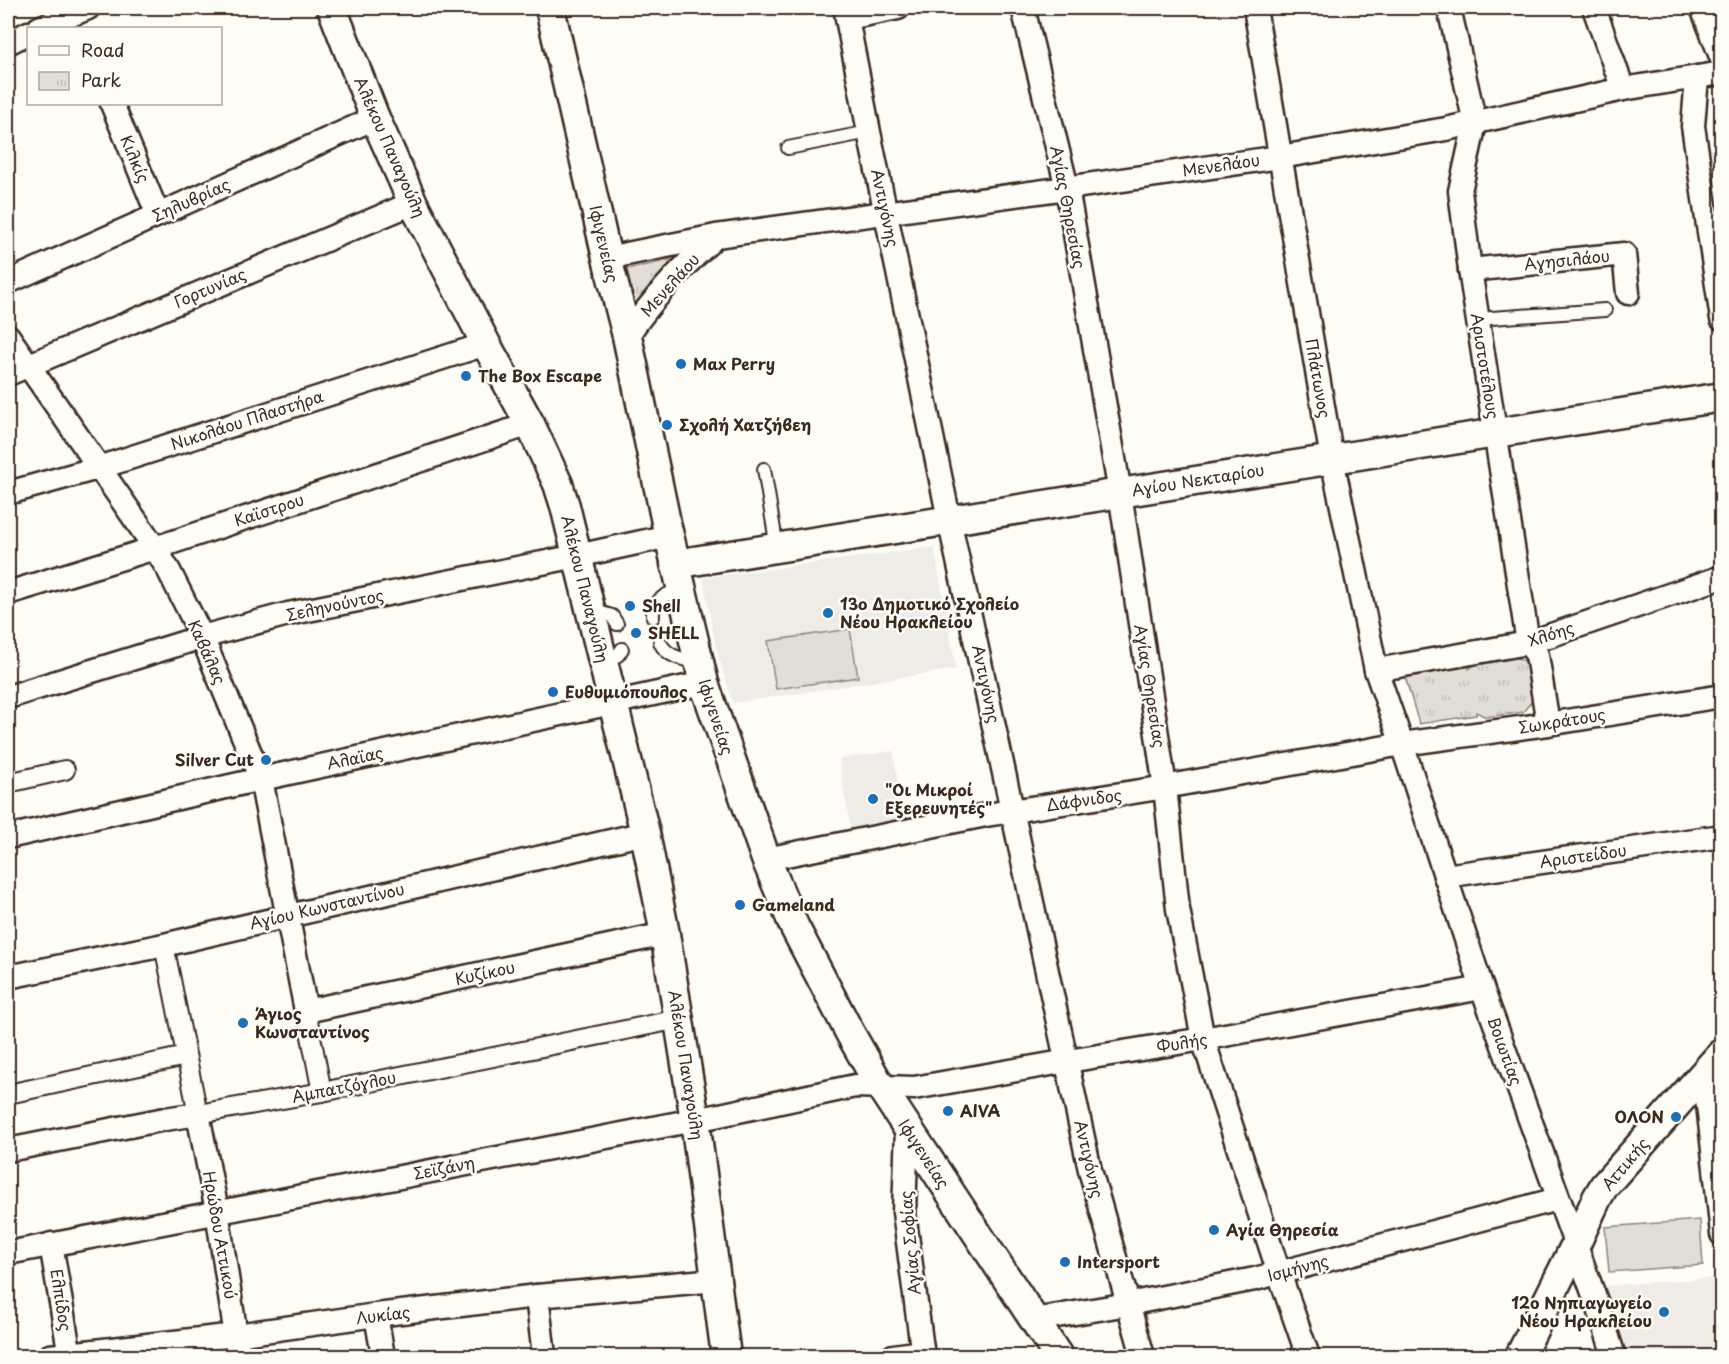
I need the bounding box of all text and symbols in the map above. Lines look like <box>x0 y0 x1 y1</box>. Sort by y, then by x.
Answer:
legend <box>27 27 222 105</box>
text: Road <box>81 36 125 63</box>
text: Park <box>81 66 121 93</box>
street label: Αλέκου Παναγούλη <box>349 73 433 221</box>
street label: Κιλκίς <box>115 131 157 186</box>
street label: Αγίας Θηρεσίας <box>1045 143 1093 270</box>
street label: Μενελάου <box>1181 147 1261 181</box>
street label: Αντιγόνης <box>866 167 906 249</box>
street label: Σηλυβρίας <box>148 171 233 227</box>
street label: Ιφιγενείας <box>584 203 626 285</box>
street label: Αγησιλάου <box>1523 243 1611 275</box>
street label: Μενελάου <box>634 247 704 321</box>
street label: Γορτυνίας <box>170 261 249 313</box>
street label: Αριστοτέλους <box>1466 311 1506 420</box>
street label: Πλάτωνος <box>1300 336 1338 420</box>
place label: Max Perry <box>693 351 775 375</box>
marker: Max Perry <box>674 357 688 371</box>
place label: The Box Escape <box>478 363 602 387</box>
marker: The Box Escape <box>459 369 473 383</box>
street label: Νικολάου Πλαστήρα <box>167 383 326 455</box>
place label: Σχολή Χατζήβεη <box>679 412 811 436</box>
marker: Σχολή Χατζήβεη <box>660 418 674 432</box>
street label: Αγίου Νεκταρίου <box>1130 457 1266 501</box>
street label: Καϊστρου <box>231 486 307 532</box>
street label: Αλέκου Παναγούλη <box>556 512 616 665</box>
street label: Σεληνούντος <box>284 582 386 626</box>
place label: 13ο Δημοτικό Σχολείο Νέου Ηρακλείου <box>840 591 1019 633</box>
place label: Shell <box>642 593 681 617</box>
marker: Shell <box>623 599 637 613</box>
marker: 13ο Δημοτικό Σχολείο Νέου Ηρακλείου <box>821 606 835 620</box>
street label: Χλόης <box>1525 614 1577 652</box>
street label: Καβάλας <box>183 615 233 688</box>
place label: SHELL <box>648 620 700 644</box>
street label: Αγίας Θηρεσίας <box>1129 622 1173 749</box>
marker: SHELL <box>629 626 643 640</box>
street label: Αντιγόνης <box>967 643 1007 725</box>
street label: Ιφιγενείας <box>693 676 741 758</box>
place label: Ευθυμιόπουλος <box>565 679 688 703</box>
marker: Ευθυμιόπουλος <box>546 685 560 699</box>
street label: Σωκράτους <box>1517 701 1607 739</box>
street label: Αλαϊας <box>324 739 385 775</box>
place label: Silver Cut <box>175 747 254 771</box>
marker: Silver Cut <box>259 753 273 767</box>
place label: "Οι Μικροί Εξερευνητές" <box>885 777 992 819</box>
street label: Δάφνιδος <box>1045 782 1123 816</box>
marker: "Οι Μικροί Εξερευνητές" <box>866 792 880 806</box>
street label: Αριστείδου <box>1538 837 1628 873</box>
street label: Αγίου Κωνσταντίνου <box>247 876 406 934</box>
place label: Gameland <box>752 892 835 916</box>
marker: Gameland <box>733 898 747 912</box>
street label: Κυζίκου <box>453 954 517 990</box>
street label: Αλέκου Παναγούλη <box>663 988 711 1141</box>
place label: Άγιος Κωνσταντίνος <box>255 1001 370 1043</box>
street label: Βοιωτίας <box>1482 1013 1530 1089</box>
marker: Άγιος Κωνσταντίνος <box>236 1016 250 1030</box>
street label: Φυλής <box>1155 1026 1209 1058</box>
street label: Αμπατζόγλου <box>290 1064 398 1108</box>
place label: AIVA <box>960 1098 1001 1122</box>
marker: AIVA <box>941 1104 955 1118</box>
place label: ΟΛΟΝ <box>1614 1104 1664 1128</box>
marker: ΟΛΟΝ <box>1669 1110 1683 1124</box>
street label: Ιφιγενείας <box>893 1114 956 1193</box>
street label: Αντιγόνης <box>1069 1117 1111 1200</box>
street label: Αττικής <box>1595 1132 1654 1195</box>
street label: Σεϊζάνη <box>411 1149 477 1185</box>
street label: Ηρώδου Αττικού <box>198 1169 244 1301</box>
street label: Αγίας Σοφίας <box>892 1190 926 1296</box>
place label: Αγία Θηρεσία <box>1225 1217 1339 1241</box>
marker: Αγία Θηρεσία <box>1207 1223 1221 1237</box>
street label: Ισμήνης <box>1265 1247 1331 1287</box>
place label: Intersport <box>1077 1249 1160 1273</box>
marker: Intersport <box>1058 1255 1072 1269</box>
street label: Ελπίδος <box>45 1267 79 1333</box>
place label: 12ο Νηπιαγωγείο Νέου Ηρακλείου <box>1511 1290 1652 1332</box>
street label: Λυκίας <box>354 1299 411 1329</box>
marker: 12ο Νηπιαγωγείο Νέου Ηρακλείου <box>1657 1305 1671 1319</box>

